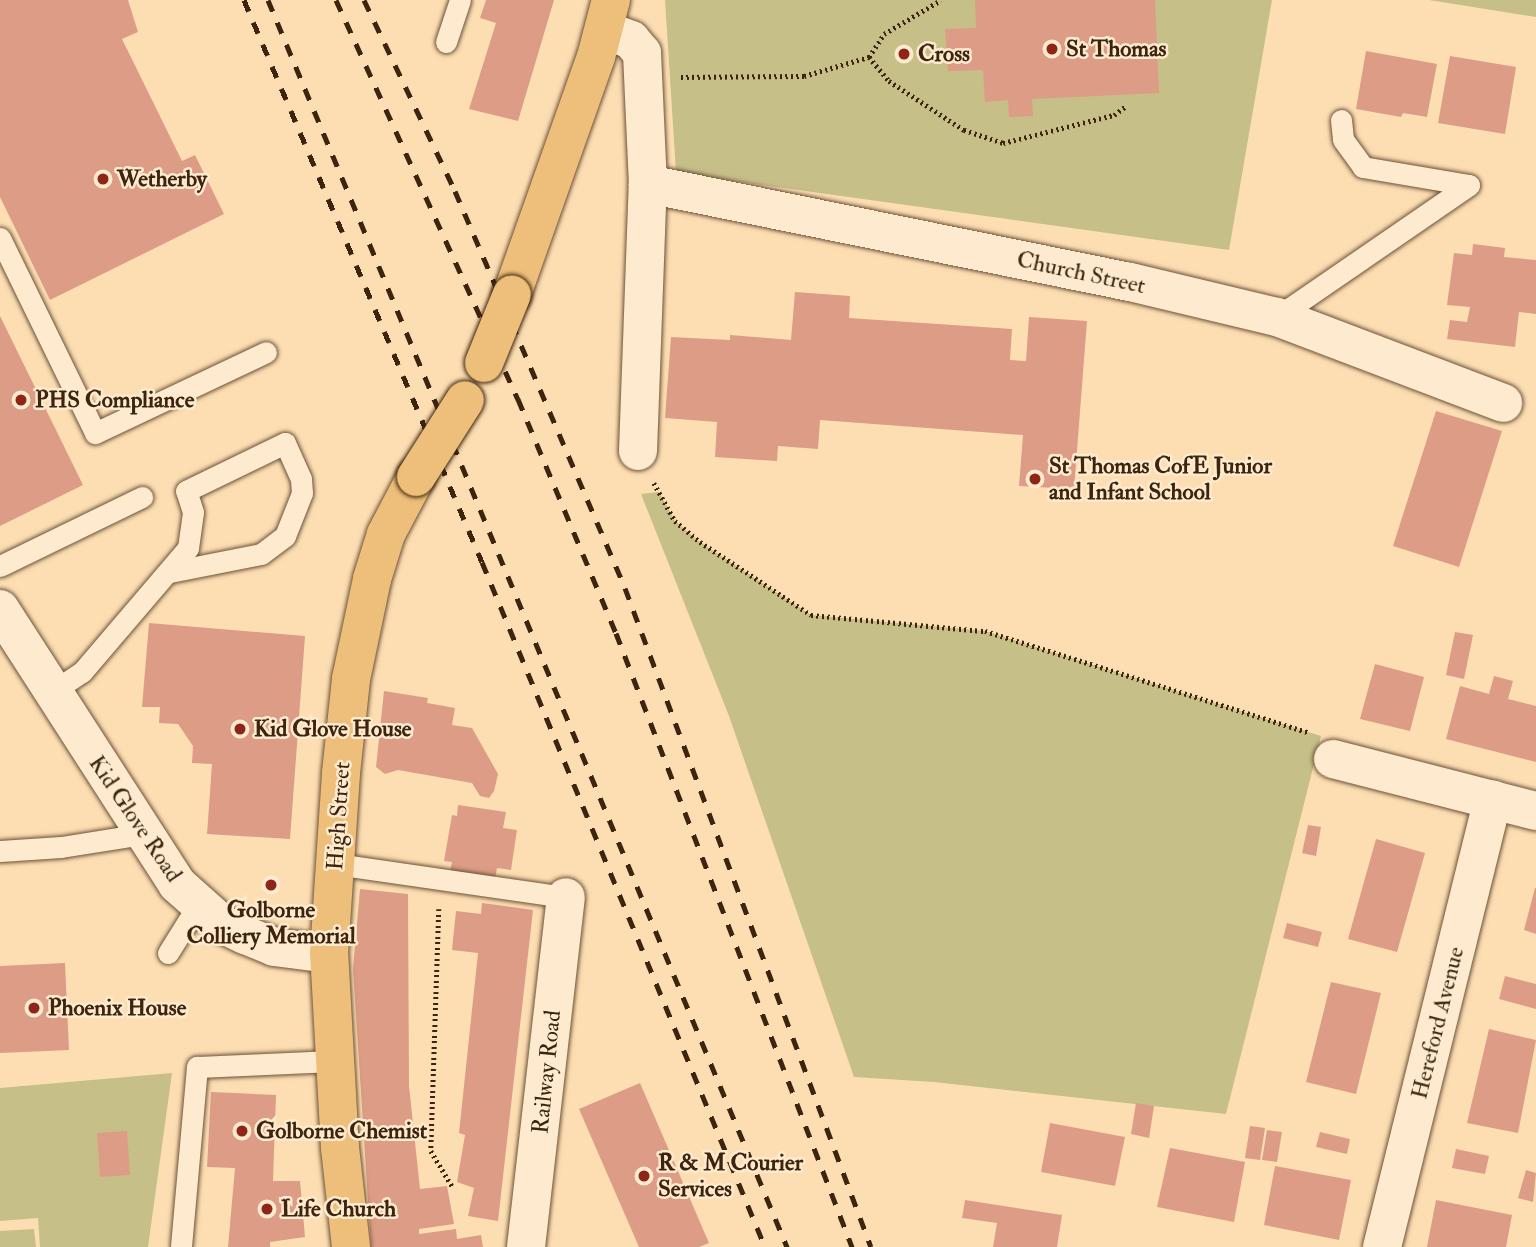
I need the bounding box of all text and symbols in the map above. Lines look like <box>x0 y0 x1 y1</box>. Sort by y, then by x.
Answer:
place label: St Thomas <box>1066 35 1166 63</box>
place label: Cross <box>918 40 970 68</box>
marker: St Thomas <box>1044 41 1060 57</box>
marker: Cross <box>896 46 912 62</box>
place label: Wetherby <box>117 165 207 193</box>
marker: Wetherby <box>95 171 111 187</box>
street label: Church Street <box>1014 246 1148 300</box>
place label: PHS Compliance <box>35 386 194 414</box>
marker: PHS Compliance <box>13 392 29 408</box>
place label: St Thomas CofE Junior and Infant School <box>1049 452 1272 506</box>
marker: St Thomas CofE Junior and Infant School <box>1027 471 1043 487</box>
place label: Kid Glove House <box>254 715 411 743</box>
marker: Kid Glove House <box>232 721 248 737</box>
street label: Kid Glove Road <box>83 751 187 887</box>
street label: High Street <box>321 761 357 871</box>
marker: Golborne Colliery Memorial <box>263 877 279 893</box>
place label: Golborne Colliery Memorial <box>186 896 356 950</box>
street label: Hereford Avenue <box>1406 944 1470 1102</box>
place label: Phoenix House <box>48 994 186 1022</box>
marker: Phoenix House <box>26 1000 42 1016</box>
street label: Railway Road <box>527 1009 567 1135</box>
place label: Golborne Chemist <box>256 1117 427 1145</box>
marker: Golborne Chemist <box>234 1123 250 1139</box>
place label: R & M Courier Services <box>658 1149 803 1203</box>
marker: R & M Courier Services <box>636 1168 652 1184</box>
place label: Life Church <box>281 1195 396 1223</box>
marker: Life Church <box>259 1201 275 1217</box>

